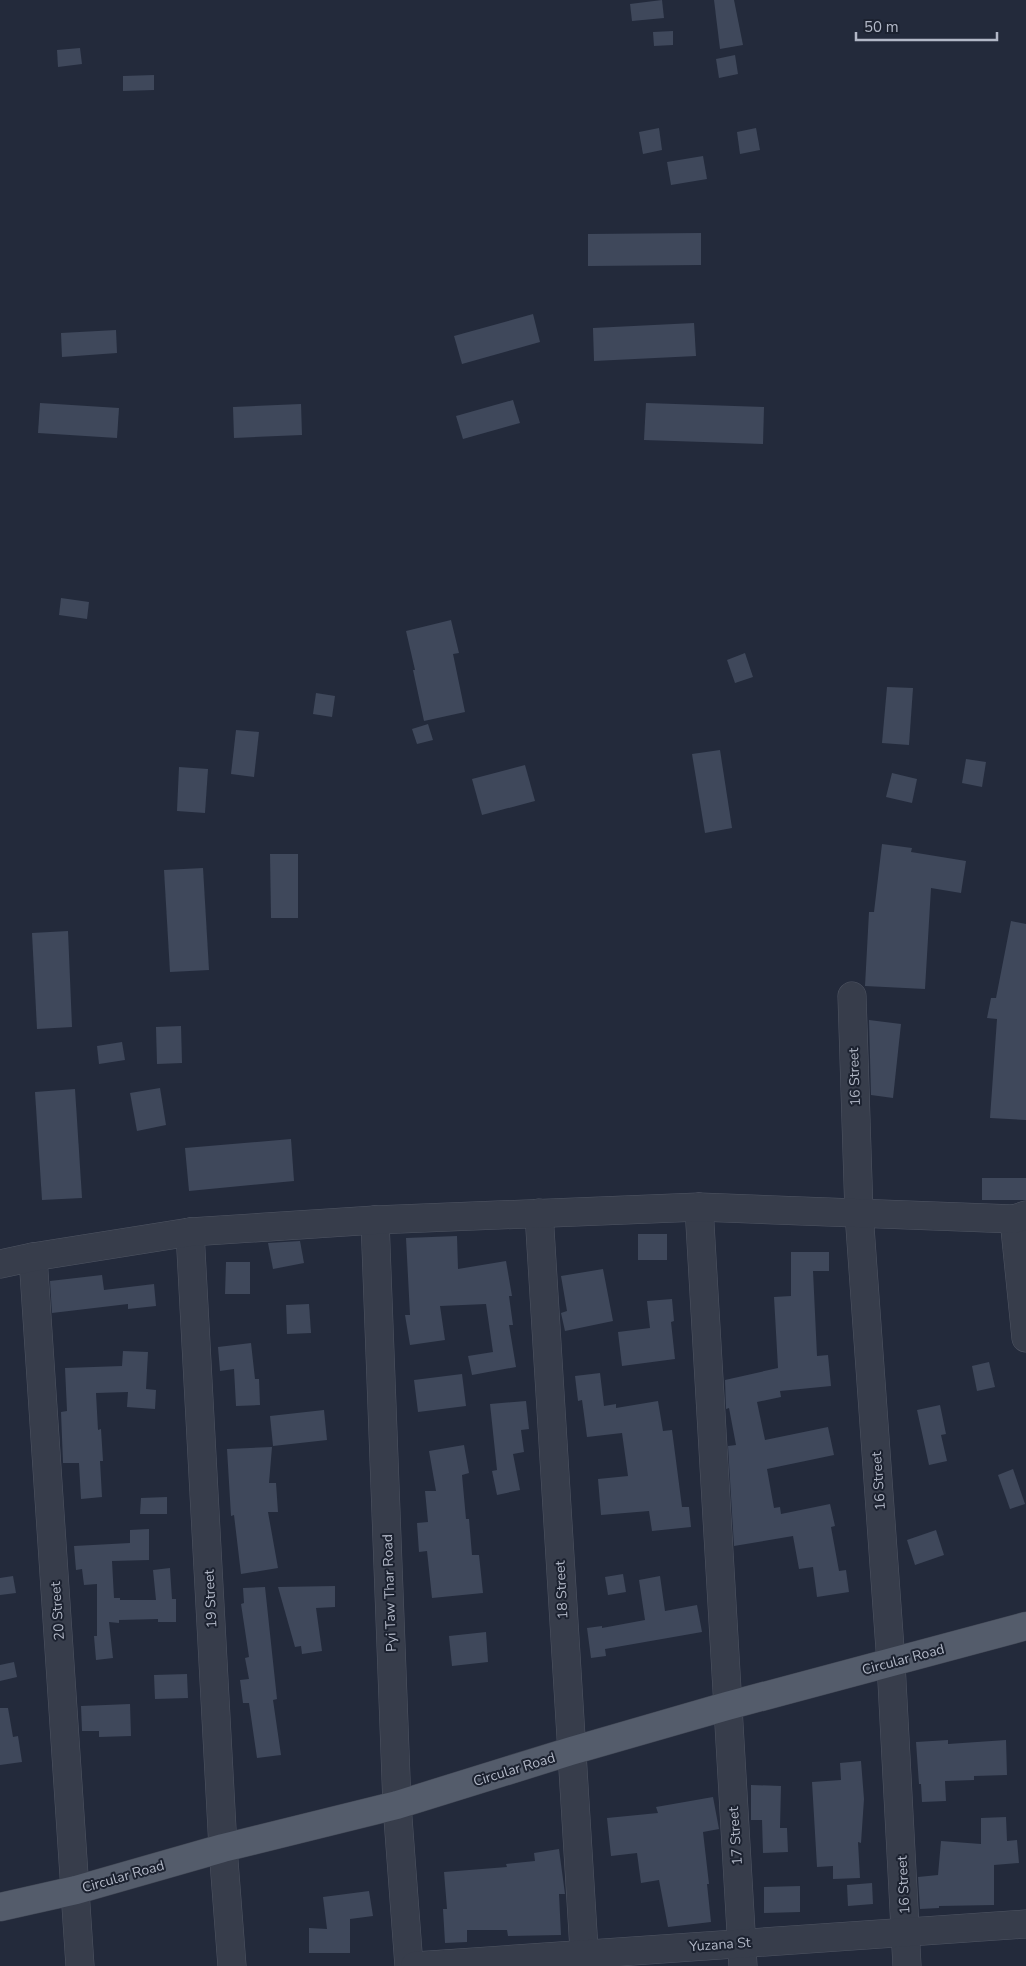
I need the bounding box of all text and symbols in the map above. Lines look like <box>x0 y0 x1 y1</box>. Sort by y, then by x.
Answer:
scale bar <box>856 10 997 42</box>
text: 50 m <box>864 17 899 37</box>
street label: 16 Street <box>844 1047 865 1107</box>
street label: 16 Street <box>867 1451 890 1511</box>
street label: Pyi Taw Thar Road <box>378 1534 401 1652</box>
street label: 18 Street <box>550 1560 573 1620</box>
street label: 19 Street <box>199 1569 222 1629</box>
street label: 20 Street <box>46 1581 69 1641</box>
street label: Circular Road <box>860 1639 946 1680</box>
street label: Circular Road <box>471 1748 557 1791</box>
street label: 17 Street <box>724 1806 747 1866</box>
street label: 16 Street <box>892 1855 915 1915</box>
street label: Circular Road <box>80 1856 166 1897</box>
street label: Yuzana St <box>688 1933 751 1956</box>

